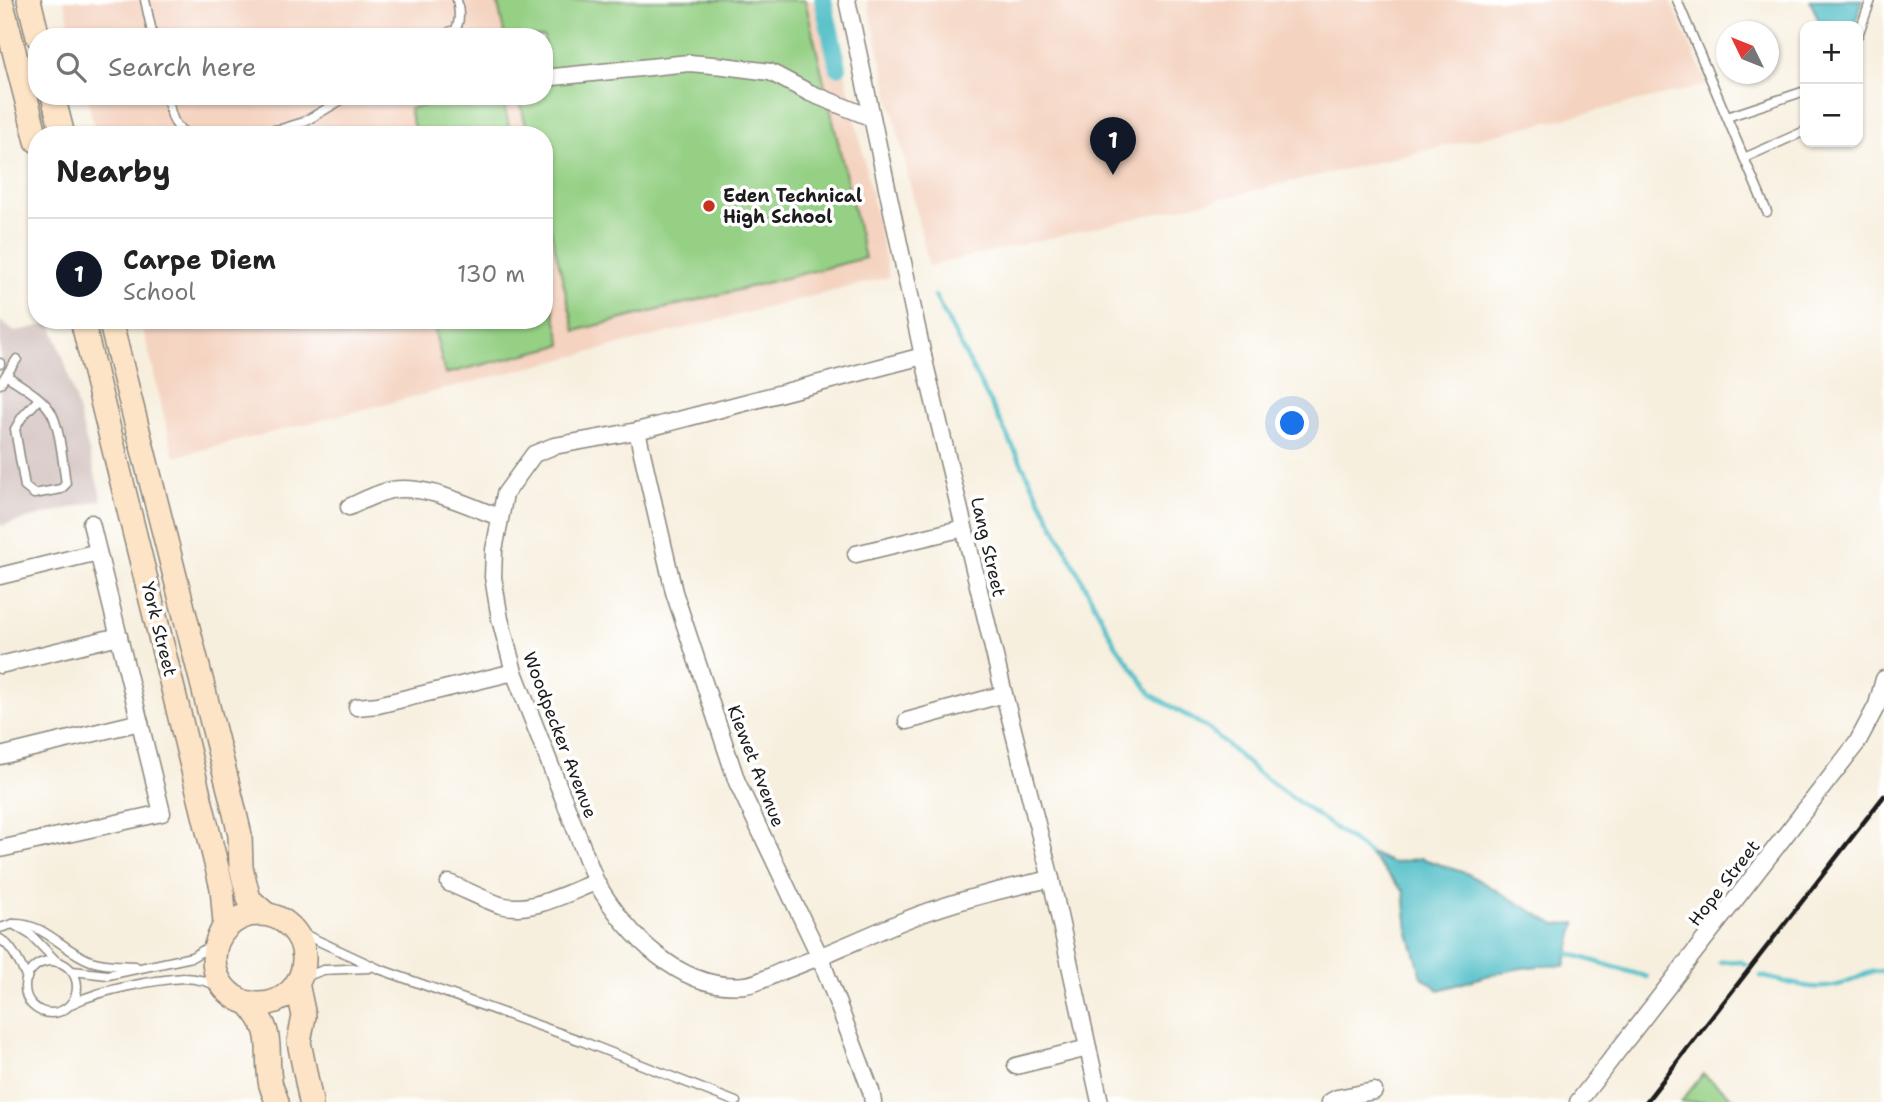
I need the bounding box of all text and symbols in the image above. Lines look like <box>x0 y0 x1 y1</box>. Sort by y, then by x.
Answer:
north arrow <box>1716 21 1779 84</box>
map controls <box>1800 21 1863 147</box>
button: + <box>1800 21 1863 84</box>
search box <box>28 28 553 105</box>
icon: search <box>52 48 90 86</box>
text: Search here <box>108 49 257 84</box>
button: − <box>1800 84 1863 147</box>
pin: 1 <box>1090 117 1136 175</box>
text: Nearby <box>56 151 171 192</box>
place label: Eden Technical High School <box>723 184 862 229</box>
marker: Eden Technical High School <box>701 198 717 214</box>
text: Carpe Diem <box>123 242 276 277</box>
text: 1 <box>74 259 84 289</box>
text: 130 m <box>457 259 525 289</box>
text: School <box>123 277 195 307</box>
your location <box>1275 406 1309 440</box>
street label: Lang Street <box>965 495 1011 599</box>
street label: York Street <box>136 579 182 679</box>
street label: Woodpecker Avenue <box>517 648 603 822</box>
street label: Kiewet Avenue <box>722 701 790 831</box>
street label: Hope Street <box>1683 835 1765 931</box>

